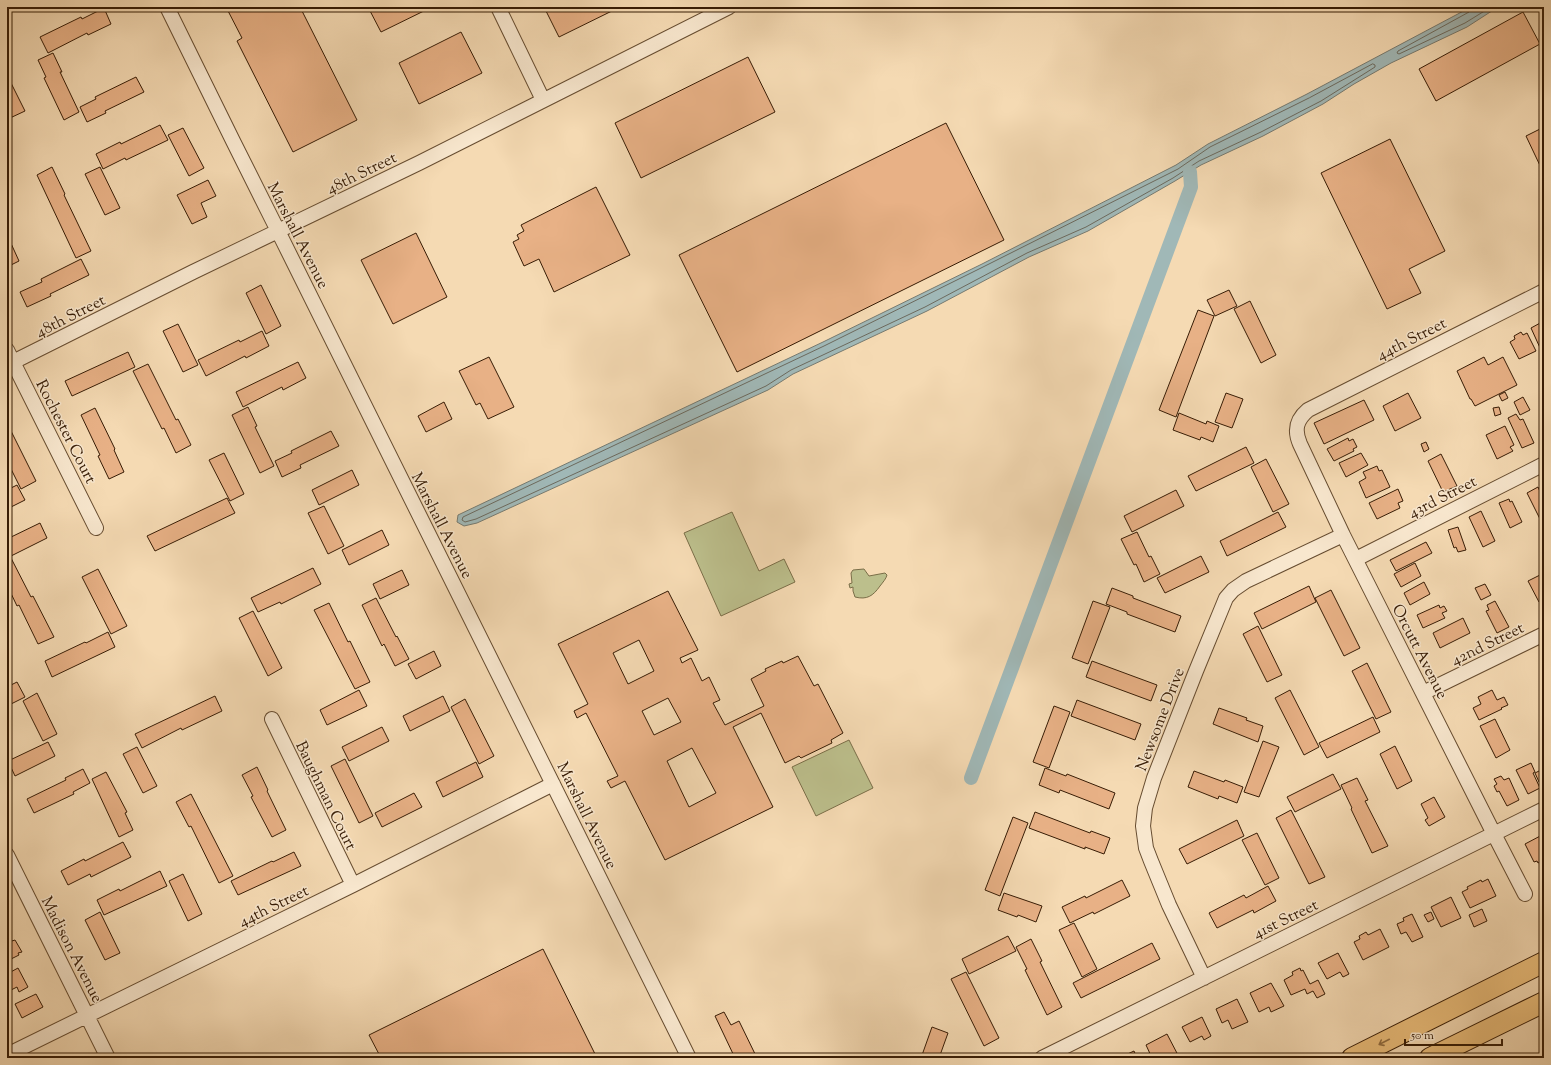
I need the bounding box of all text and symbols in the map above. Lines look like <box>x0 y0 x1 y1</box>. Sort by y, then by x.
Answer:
street label: 48th Street <box>323 147 402 201</box>
street label: Marshall Avenue <box>260 179 334 293</box>
street label: 48th Street <box>32 290 111 345</box>
street label: 44th Street <box>1373 313 1451 368</box>
street label: Rochester Court <box>29 376 101 489</box>
street label: Marshall Avenue <box>404 469 478 583</box>
street label: 43rd Street <box>1405 471 1482 525</box>
street label: Orcutt Avenue <box>1385 601 1453 704</box>
street label: 42nd Street <box>1448 617 1529 673</box>
street label: Newsome Drive <box>1131 665 1192 775</box>
street label: Baughman Court <box>288 738 361 855</box>
street label: Marshall Avenue <box>550 759 622 874</box>
street label: 44th Street <box>235 880 314 934</box>
street label: Madison Avenue <box>34 893 108 1007</box>
street label: 41st Street <box>1250 894 1323 946</box>
scale bar <box>1405 1021 1502 1047</box>
text: 50 m <box>1410 1027 1434 1045</box>
one-way arrow <box>1378 1039 1390 1046</box>

